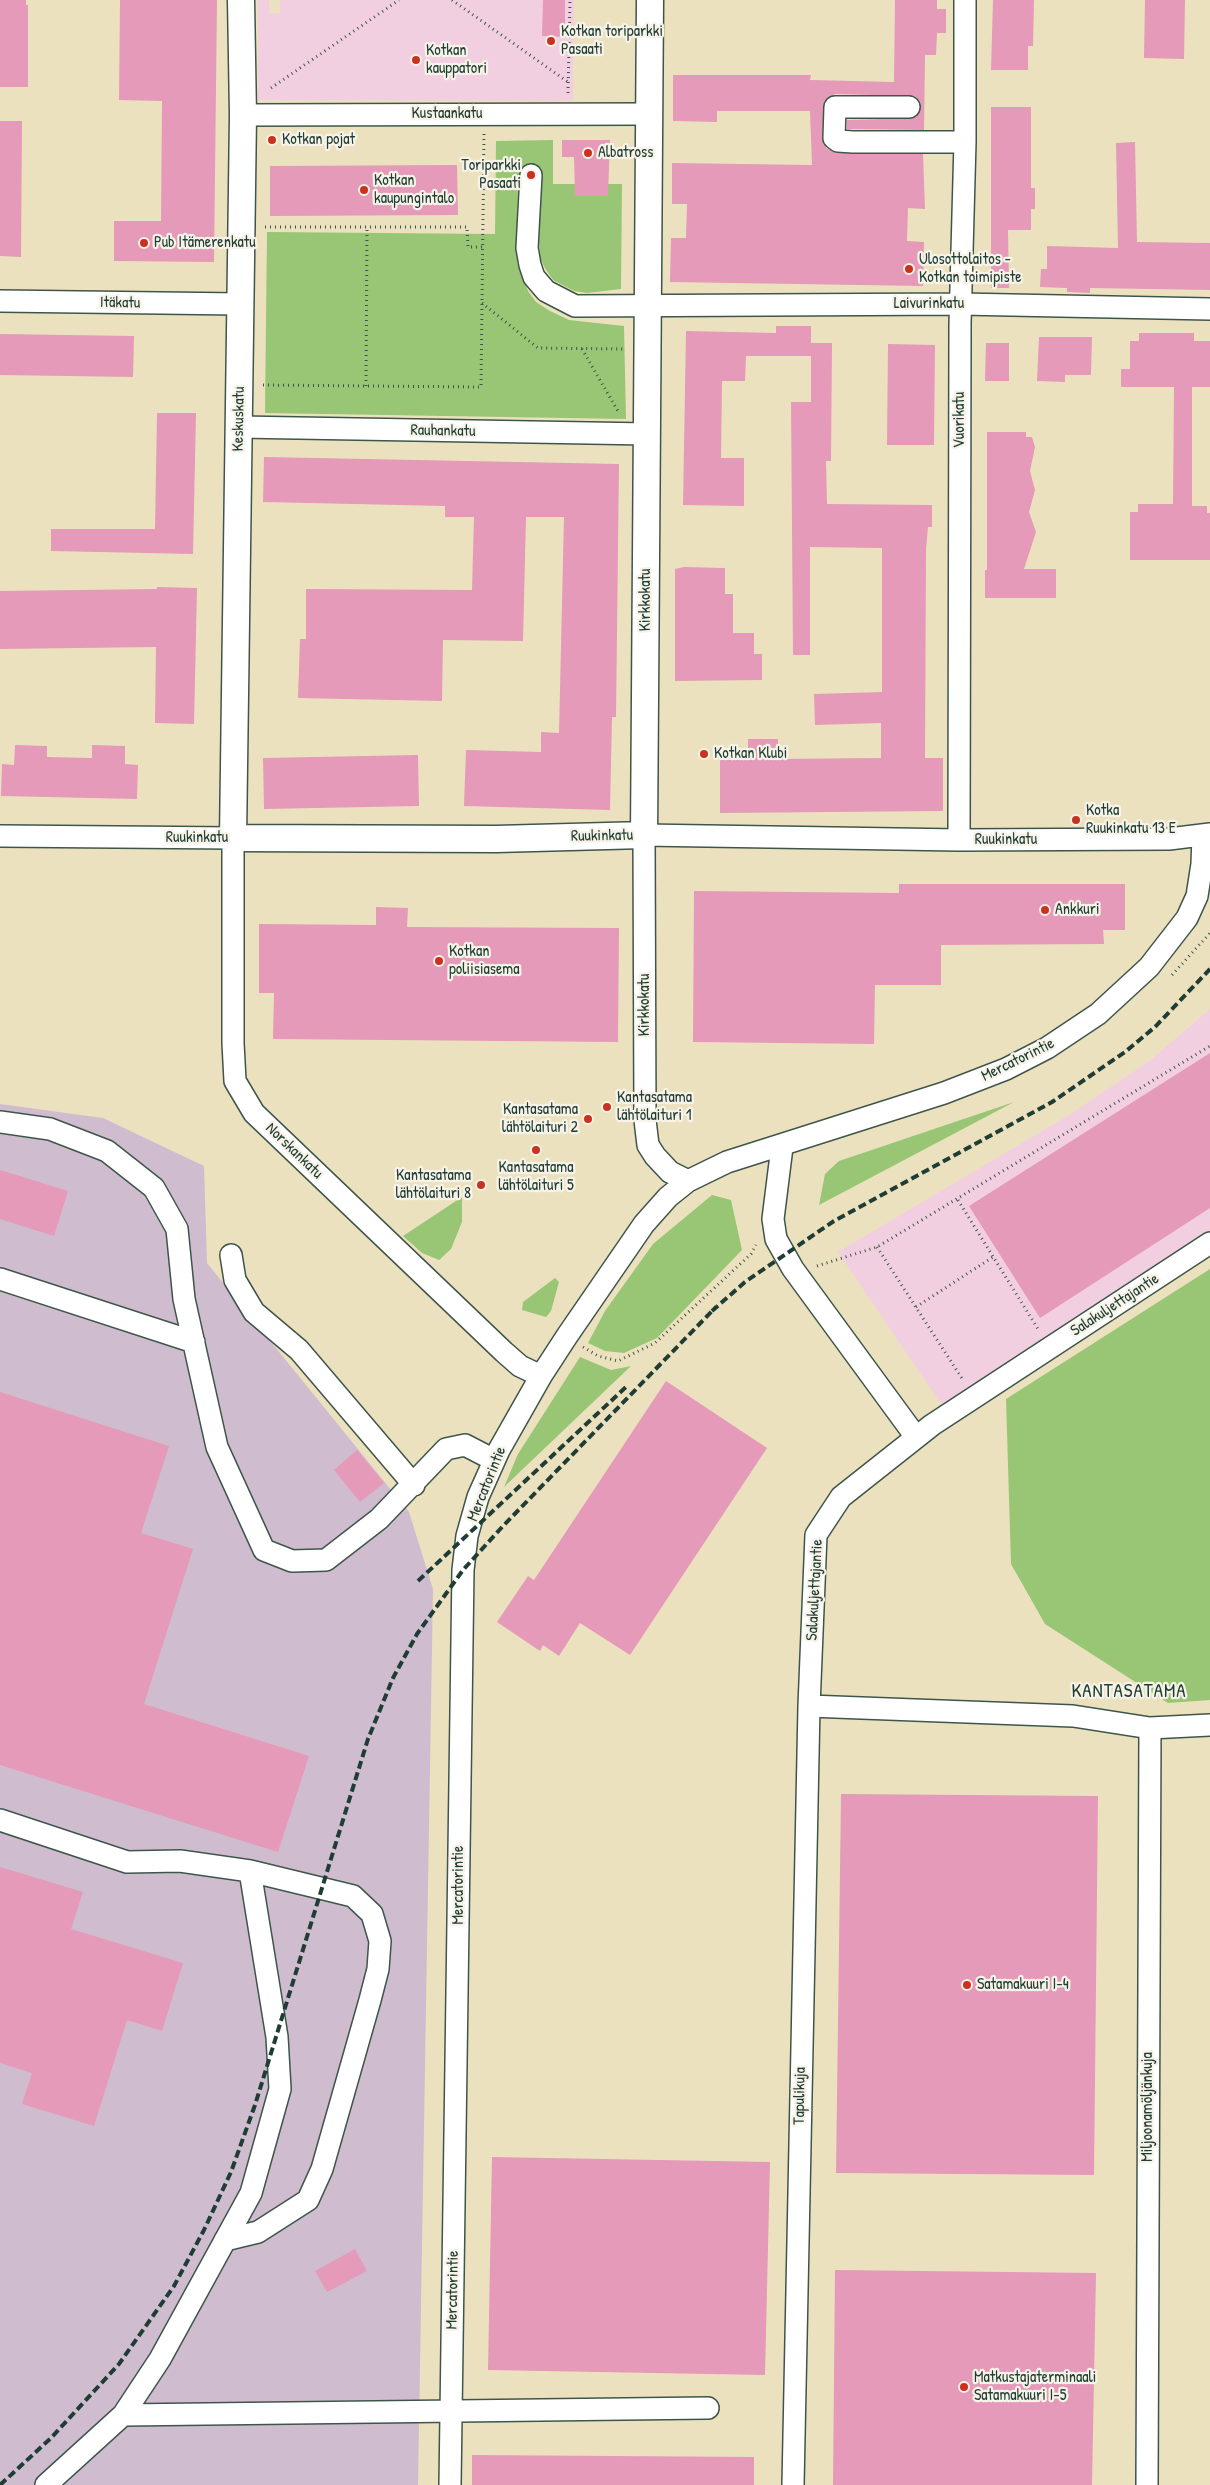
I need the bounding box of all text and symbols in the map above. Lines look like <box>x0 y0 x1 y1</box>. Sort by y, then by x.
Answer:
place label: Kotkan toriparkki Pasaati <box>561 22 663 60</box>
marker: Kotkan toriparkki Pasaati <box>545 35 557 47</box>
place label: Kotkan kauppatori <box>426 41 487 79</box>
marker: Kotkan kauppatori <box>410 54 422 66</box>
street label: Kustaankatu <box>411 104 483 124</box>
place label: Kotkan pojat <box>282 130 355 150</box>
marker: Kotkan pojat <box>266 134 278 146</box>
place label: Albatross <box>598 143 653 163</box>
marker: Albatross <box>582 147 594 159</box>
place label: Toriparkki Pasaati <box>461 156 521 194</box>
marker: Toriparkki Pasaati <box>525 169 537 181</box>
place label: Kotkan kaupungintalo <box>374 171 454 209</box>
marker: Kotkan kaupungintalo <box>358 184 370 196</box>
place label: Pub Itämerenkatu <box>154 233 256 253</box>
marker: Pub Itämerenkatu <box>138 237 150 249</box>
place label: Ulosottolaitos - Kotkan toimipiste <box>919 250 1022 288</box>
marker: Ulosottolaitos - Kotkan toimipiste <box>903 263 915 275</box>
street label: Itäkatu <box>100 293 140 313</box>
street label: Laivurinkatu <box>894 294 964 314</box>
street label: Keskuskatu <box>229 386 249 452</box>
street label: Vuorikatu <box>950 392 970 448</box>
street label: Rauhankatu <box>410 421 476 441</box>
street label: Kirkkokatu <box>636 569 656 631</box>
place label: Kotkan Klubi <box>714 744 787 764</box>
marker: Kotkan Klubi <box>698 748 710 760</box>
place label: Kotka Ruukinkatu 13 E <box>1086 801 1176 839</box>
marker: Kotka Ruukinkatu 13 E <box>1070 814 1082 826</box>
street label: Ruukinkatu <box>571 826 633 846</box>
street label: Ruukinkatu <box>166 828 228 848</box>
street label: Ruukinkatu <box>975 830 1037 850</box>
place label: Ankkuri <box>1055 900 1099 920</box>
marker: Ankkuri <box>1039 904 1051 916</box>
place label: Kotkan poliisiasema <box>449 942 519 980</box>
marker: Kotkan poliisiasema <box>433 955 445 967</box>
street label: Kirkkokatu <box>635 974 655 1036</box>
street label: Mercatorintie <box>978 1034 1058 1086</box>
place label: Kantasatama lähtölaituri 1 <box>617 1088 692 1126</box>
place label: Kantasatama lähtölaituri 2 <box>502 1100 578 1138</box>
marker: Kantasatama lähtölaituri 1 <box>601 1101 613 1113</box>
marker: Kantasatama lähtölaituri 2 <box>582 1113 594 1125</box>
street label: Norskankatu <box>261 1119 327 1183</box>
marker: Kantasatama lähtölaituri 5 <box>530 1144 542 1156</box>
place label: Kantasatama lähtölaituri 5 <box>498 1158 574 1196</box>
place label: Kantasatama lähtölaituri 8 <box>395 1166 471 1204</box>
marker: Kantasatama lähtölaituri 8 <box>475 1179 487 1191</box>
street label: Salakuljettajantie <box>1067 1269 1163 1341</box>
street label: Mercatorintie <box>463 1444 511 1524</box>
street label: Salakuljettajantie <box>803 1539 827 1641</box>
district label: KANTASATAMA <box>1070 1681 1188 1703</box>
street label: Mercatorintie <box>449 1846 469 1924</box>
place label: Satamakuuri I-4 <box>977 1975 1069 1995</box>
marker: Satamakuuri I-4 <box>961 1979 973 1991</box>
street label: Miljoonamöljänkuja <box>1138 2052 1158 2162</box>
street label: Tapulikuja <box>790 2067 810 2125</box>
street label: Mercatorintie <box>443 2250 463 2330</box>
place label: Matkustajaterminaali Satamakuuri I-5 <box>974 2368 1096 2406</box>
marker: Matkustajaterminaali Satamakuuri I-5 <box>958 2381 970 2393</box>

